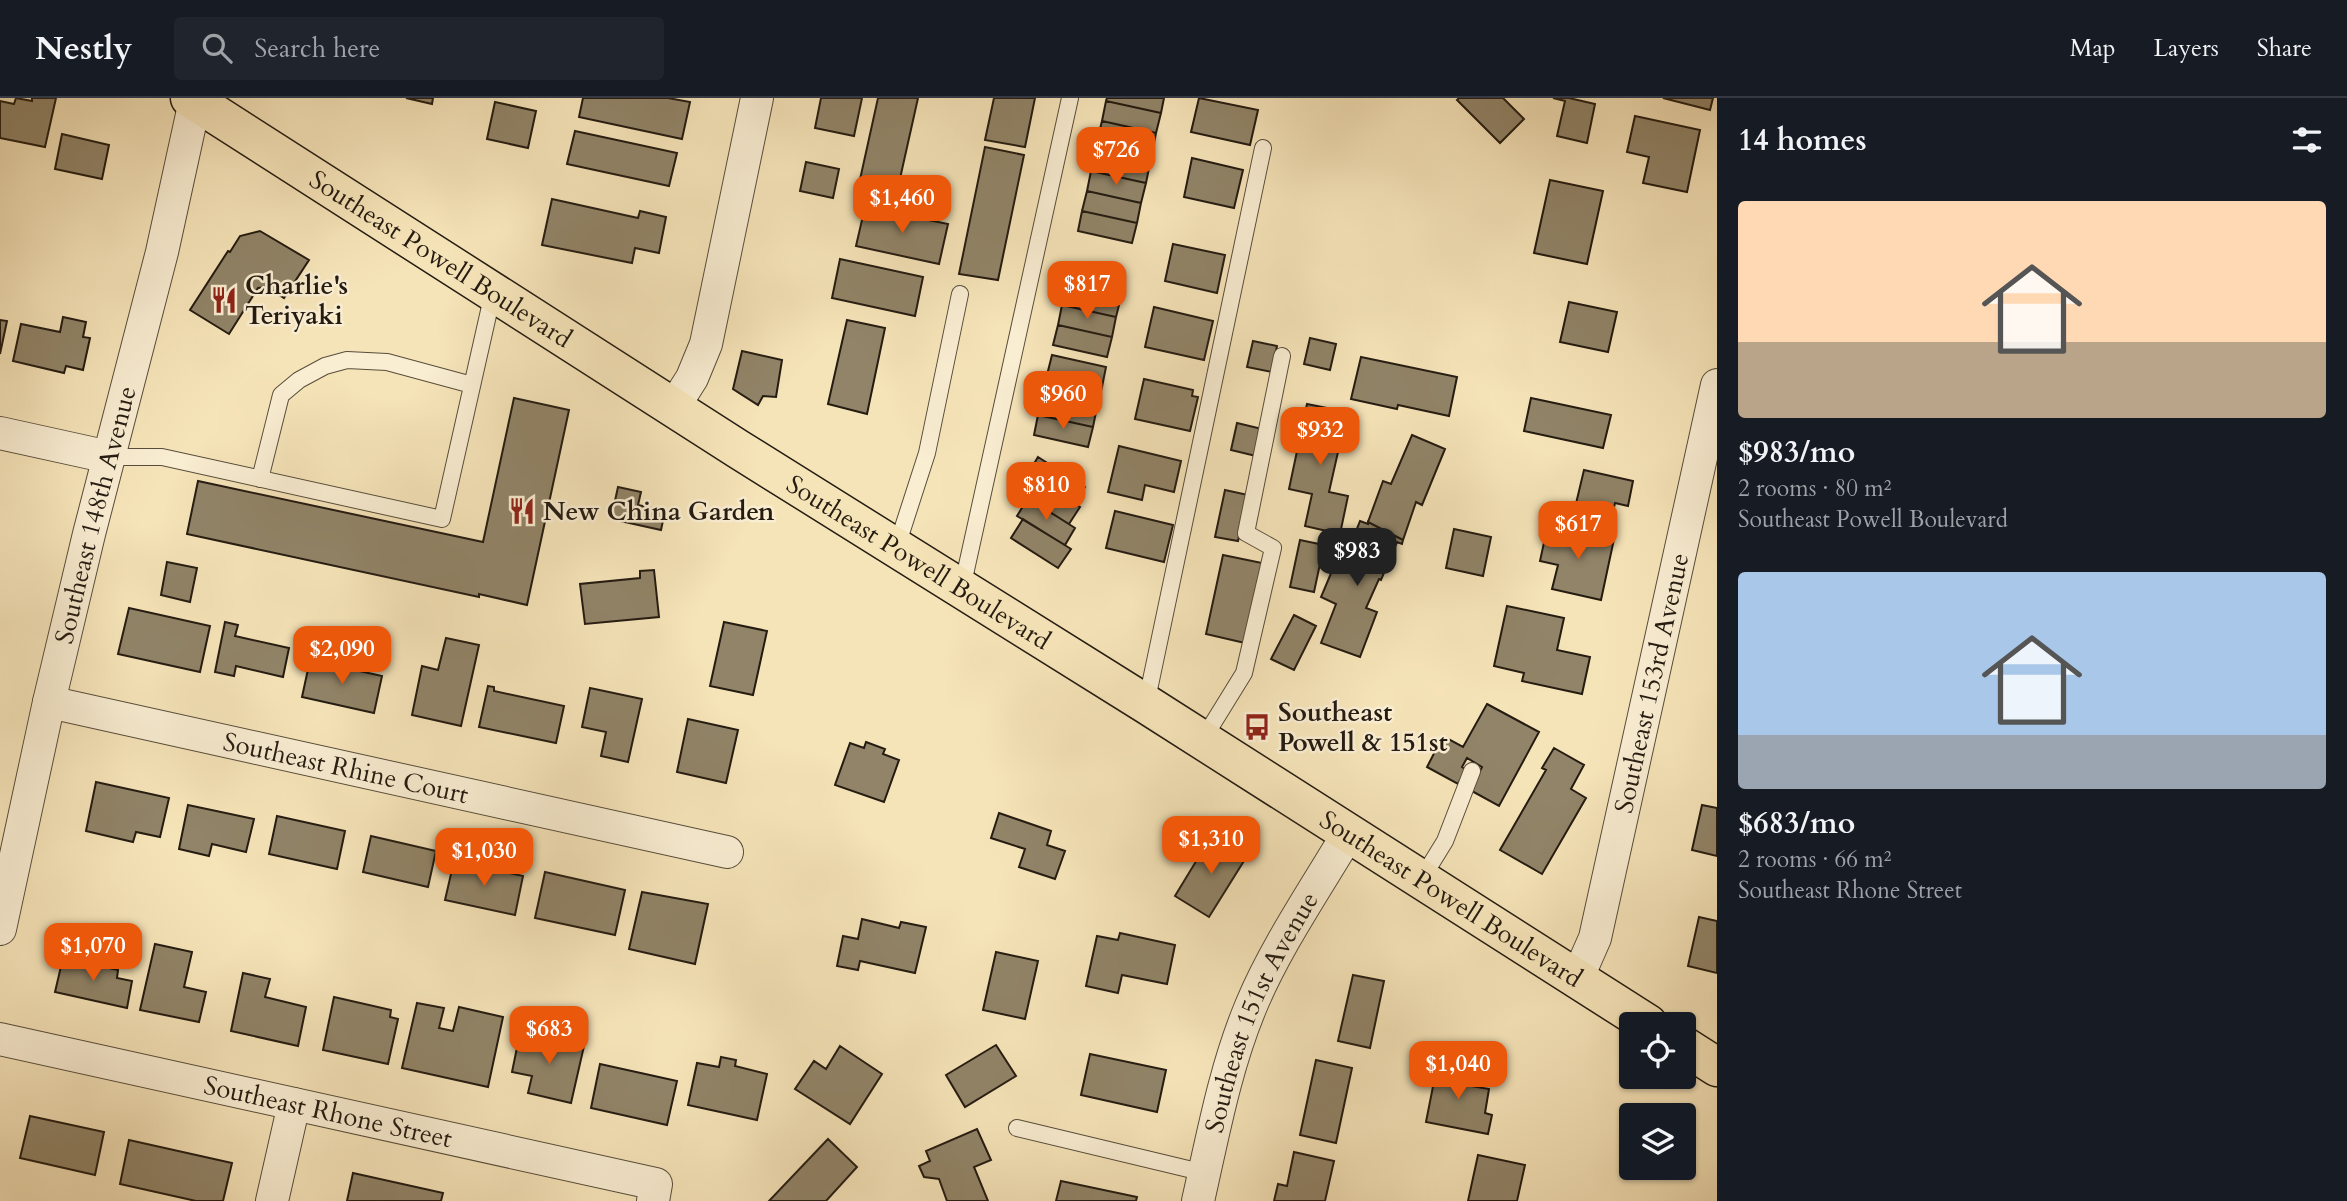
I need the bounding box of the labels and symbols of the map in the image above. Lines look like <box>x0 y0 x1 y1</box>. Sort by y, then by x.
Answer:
pin: $726 <box>1075 127 1157 187</box>
street label: Southeast Powell Boulevard <box>303 162 579 356</box>
pin: $1,460 <box>845 176 959 235</box>
pin: $817 <box>1046 262 1128 321</box>
place label: Charlie's Teriyaki <box>245 268 348 333</box>
restaurant icon: Charlie's Teriyaki <box>209 285 239 315</box>
pin: $960 <box>1022 372 1104 431</box>
street label: Southeast 148th Avenue <box>46 382 144 647</box>
pin: $932 <box>1279 408 1361 467</box>
pin: $810 <box>1005 462 1087 522</box>
street label: Southeast Powell Boulevard <box>780 466 1058 658</box>
place label: New China Garden <box>543 494 775 529</box>
restaurant icon: New China Garden <box>507 496 537 526</box>
pin: $617 <box>1537 502 1619 561</box>
pin: $983 <box>1316 528 1398 588</box>
street label: Southeast 153rd Avenue <box>1606 550 1697 816</box>
pin: $2,090 <box>285 626 399 686</box>
place label: Southeast Powell & 151st <box>1278 695 1448 760</box>
bus stop icon: Southeast Powell & 151st <box>1242 712 1272 742</box>
street label: Southeast Rhine Court <box>220 724 472 812</box>
street label: Southeast Powell Boulevard <box>1313 802 1590 996</box>
pin: $1,310 <box>1154 816 1268 876</box>
pin: $1,030 <box>427 828 541 888</box>
street label: Southeast 151st Avenue <box>1196 885 1326 1136</box>
pin: $1,070 <box>36 924 150 983</box>
pin: $683 <box>508 1006 590 1066</box>
pin: $1,040 <box>1401 1042 1515 1101</box>
street label: Southeast Rhone Street <box>201 1067 456 1156</box>

